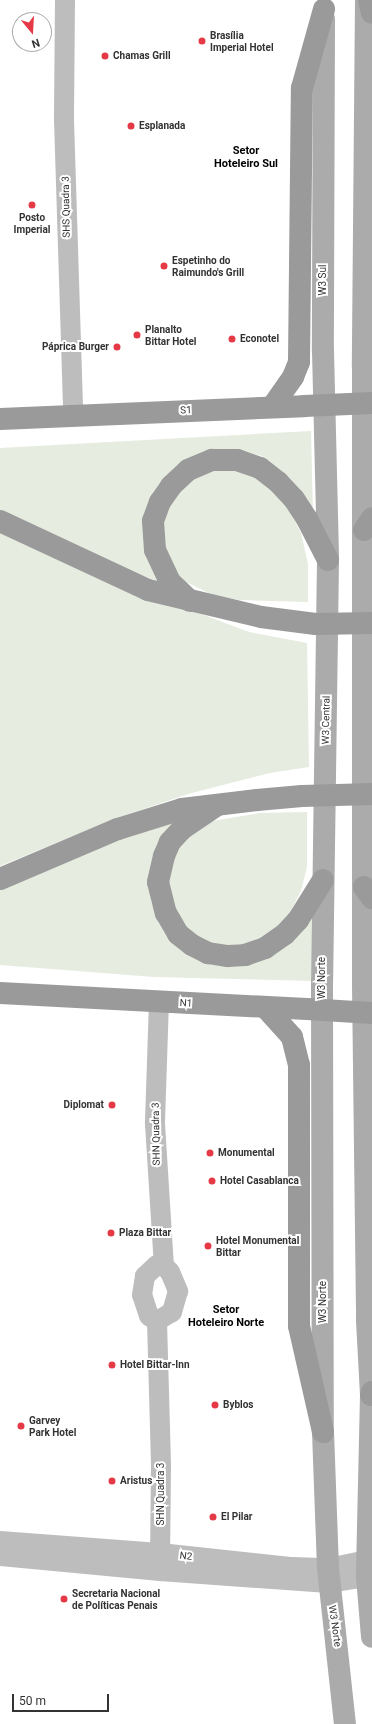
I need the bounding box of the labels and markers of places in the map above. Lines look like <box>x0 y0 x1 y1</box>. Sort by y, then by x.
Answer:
place label: Brasília Imperial Hotel <box>210 29 274 52</box>
marker: Brasília Imperial Hotel <box>197 36 207 46</box>
place label: Chamas Grill <box>113 50 171 62</box>
marker: Chamas Grill <box>100 51 110 61</box>
place label: Esplanada <box>139 120 185 132</box>
marker: Esplanada <box>126 121 136 131</box>
marker: Posto Imperial <box>27 200 37 210</box>
place label: Posto Imperial <box>14 211 50 234</box>
place label: Espetinho do Raimundo's Grill <box>172 254 244 278</box>
marker: Espetinho do Raimundo's Grill <box>159 261 169 271</box>
place label: Planalto Bittar Hotel <box>145 323 196 346</box>
marker: Planalto Bittar Hotel <box>132 330 142 340</box>
place label: Econotel <box>240 333 279 345</box>
marker: Econotel <box>227 334 237 344</box>
place label: Páprica Burger <box>42 341 109 353</box>
marker: Páprica Burger <box>112 342 122 352</box>
place label: Diplomat <box>64 1099 104 1111</box>
marker: Diplomat <box>107 1100 117 1110</box>
place label: Monumental <box>218 1147 275 1159</box>
marker: Monumental <box>205 1148 215 1158</box>
place label: Hotel Casablanca <box>220 1175 299 1187</box>
marker: Hotel Casablanca <box>207 1176 217 1186</box>
place label: Plaza Bittar <box>119 1227 171 1239</box>
marker: Plaza Bittar <box>106 1228 116 1238</box>
place label: Hotel Monumental Bittar <box>216 1234 299 1258</box>
marker: Hotel Monumental Bittar <box>203 1241 213 1251</box>
place label: Hotel Bittar-Inn <box>120 1359 190 1371</box>
marker: Hotel Bittar-Inn <box>107 1360 117 1370</box>
place label: Byblos <box>223 1399 253 1411</box>
marker: Byblos <box>210 1400 220 1410</box>
place label: Garvey Park Hotel <box>29 1414 76 1438</box>
marker: Garvey Park Hotel <box>16 1421 26 1431</box>
place label: Aristus <box>120 1475 152 1487</box>
marker: Aristus <box>107 1476 117 1486</box>
place label: El Pilar <box>221 1511 253 1523</box>
marker: El Pilar <box>208 1512 218 1522</box>
place label: Secretaria Nacional de Políticas Penais <box>72 1587 160 1610</box>
marker: Secretaria Nacional de Políticas Penais <box>59 1594 69 1604</box>

